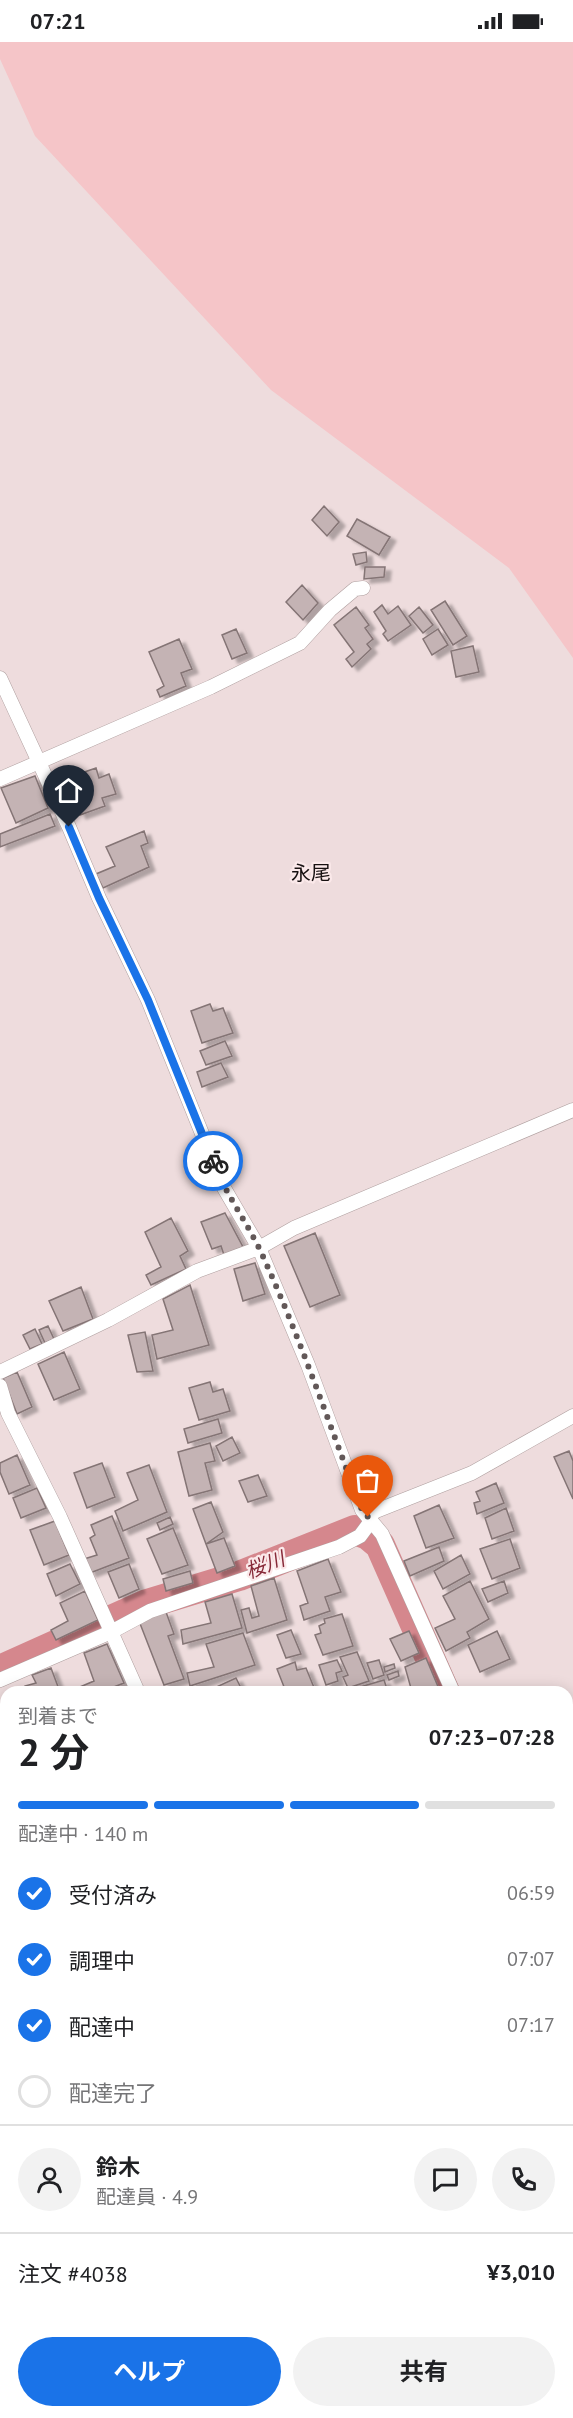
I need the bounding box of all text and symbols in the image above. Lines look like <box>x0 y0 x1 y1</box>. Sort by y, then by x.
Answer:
text: 07:21 <box>30 7 86 35</box>
pin <box>43 765 94 827</box>
icon: home <box>52 774 85 807</box>
district label: 永尾 <box>291 860 331 886</box>
courier <box>183 1131 243 1191</box>
icon: bike <box>197 1145 230 1178</box>
pin <box>342 1455 393 1517</box>
icon: bag <box>351 1464 384 1497</box>
water label: 桜川 <box>242 1545 290 1584</box>
text: 到着まで <box>18 1703 98 1729</box>
text: 07:23–07:28 <box>429 1723 555 1751</box>
text: 2 分 <box>18 1726 89 1777</box>
text: 配達中 · 140 m <box>18 1821 148 1847</box>
icon: check <box>18 1877 51 1910</box>
text: 06:59 <box>507 1880 555 1906</box>
text: 受付済み <box>69 1881 157 1909</box>
icon: check <box>18 1943 51 1976</box>
text: 07:07 <box>507 1946 555 1972</box>
text: 調理中 <box>69 1947 135 1975</box>
icon: check <box>18 2009 51 2042</box>
text: 07:17 <box>507 2012 555 2038</box>
text: 配達中 <box>69 2013 135 2041</box>
text: 配達完了 <box>69 2079 157 2107</box>
button: person <box>18 2148 81 2211</box>
button: chat <box>414 2148 477 2211</box>
button: phone <box>492 2148 555 2211</box>
text: 鈴木 <box>96 2153 140 2181</box>
text: 配達員 · 4.9 <box>96 2184 198 2210</box>
text: ¥3,010 <box>487 2258 555 2286</box>
text: 注文 #4038 <box>18 2260 128 2288</box>
button: ヘルプ <box>18 2337 281 2406</box>
button: 共有 <box>293 2337 555 2406</box>

